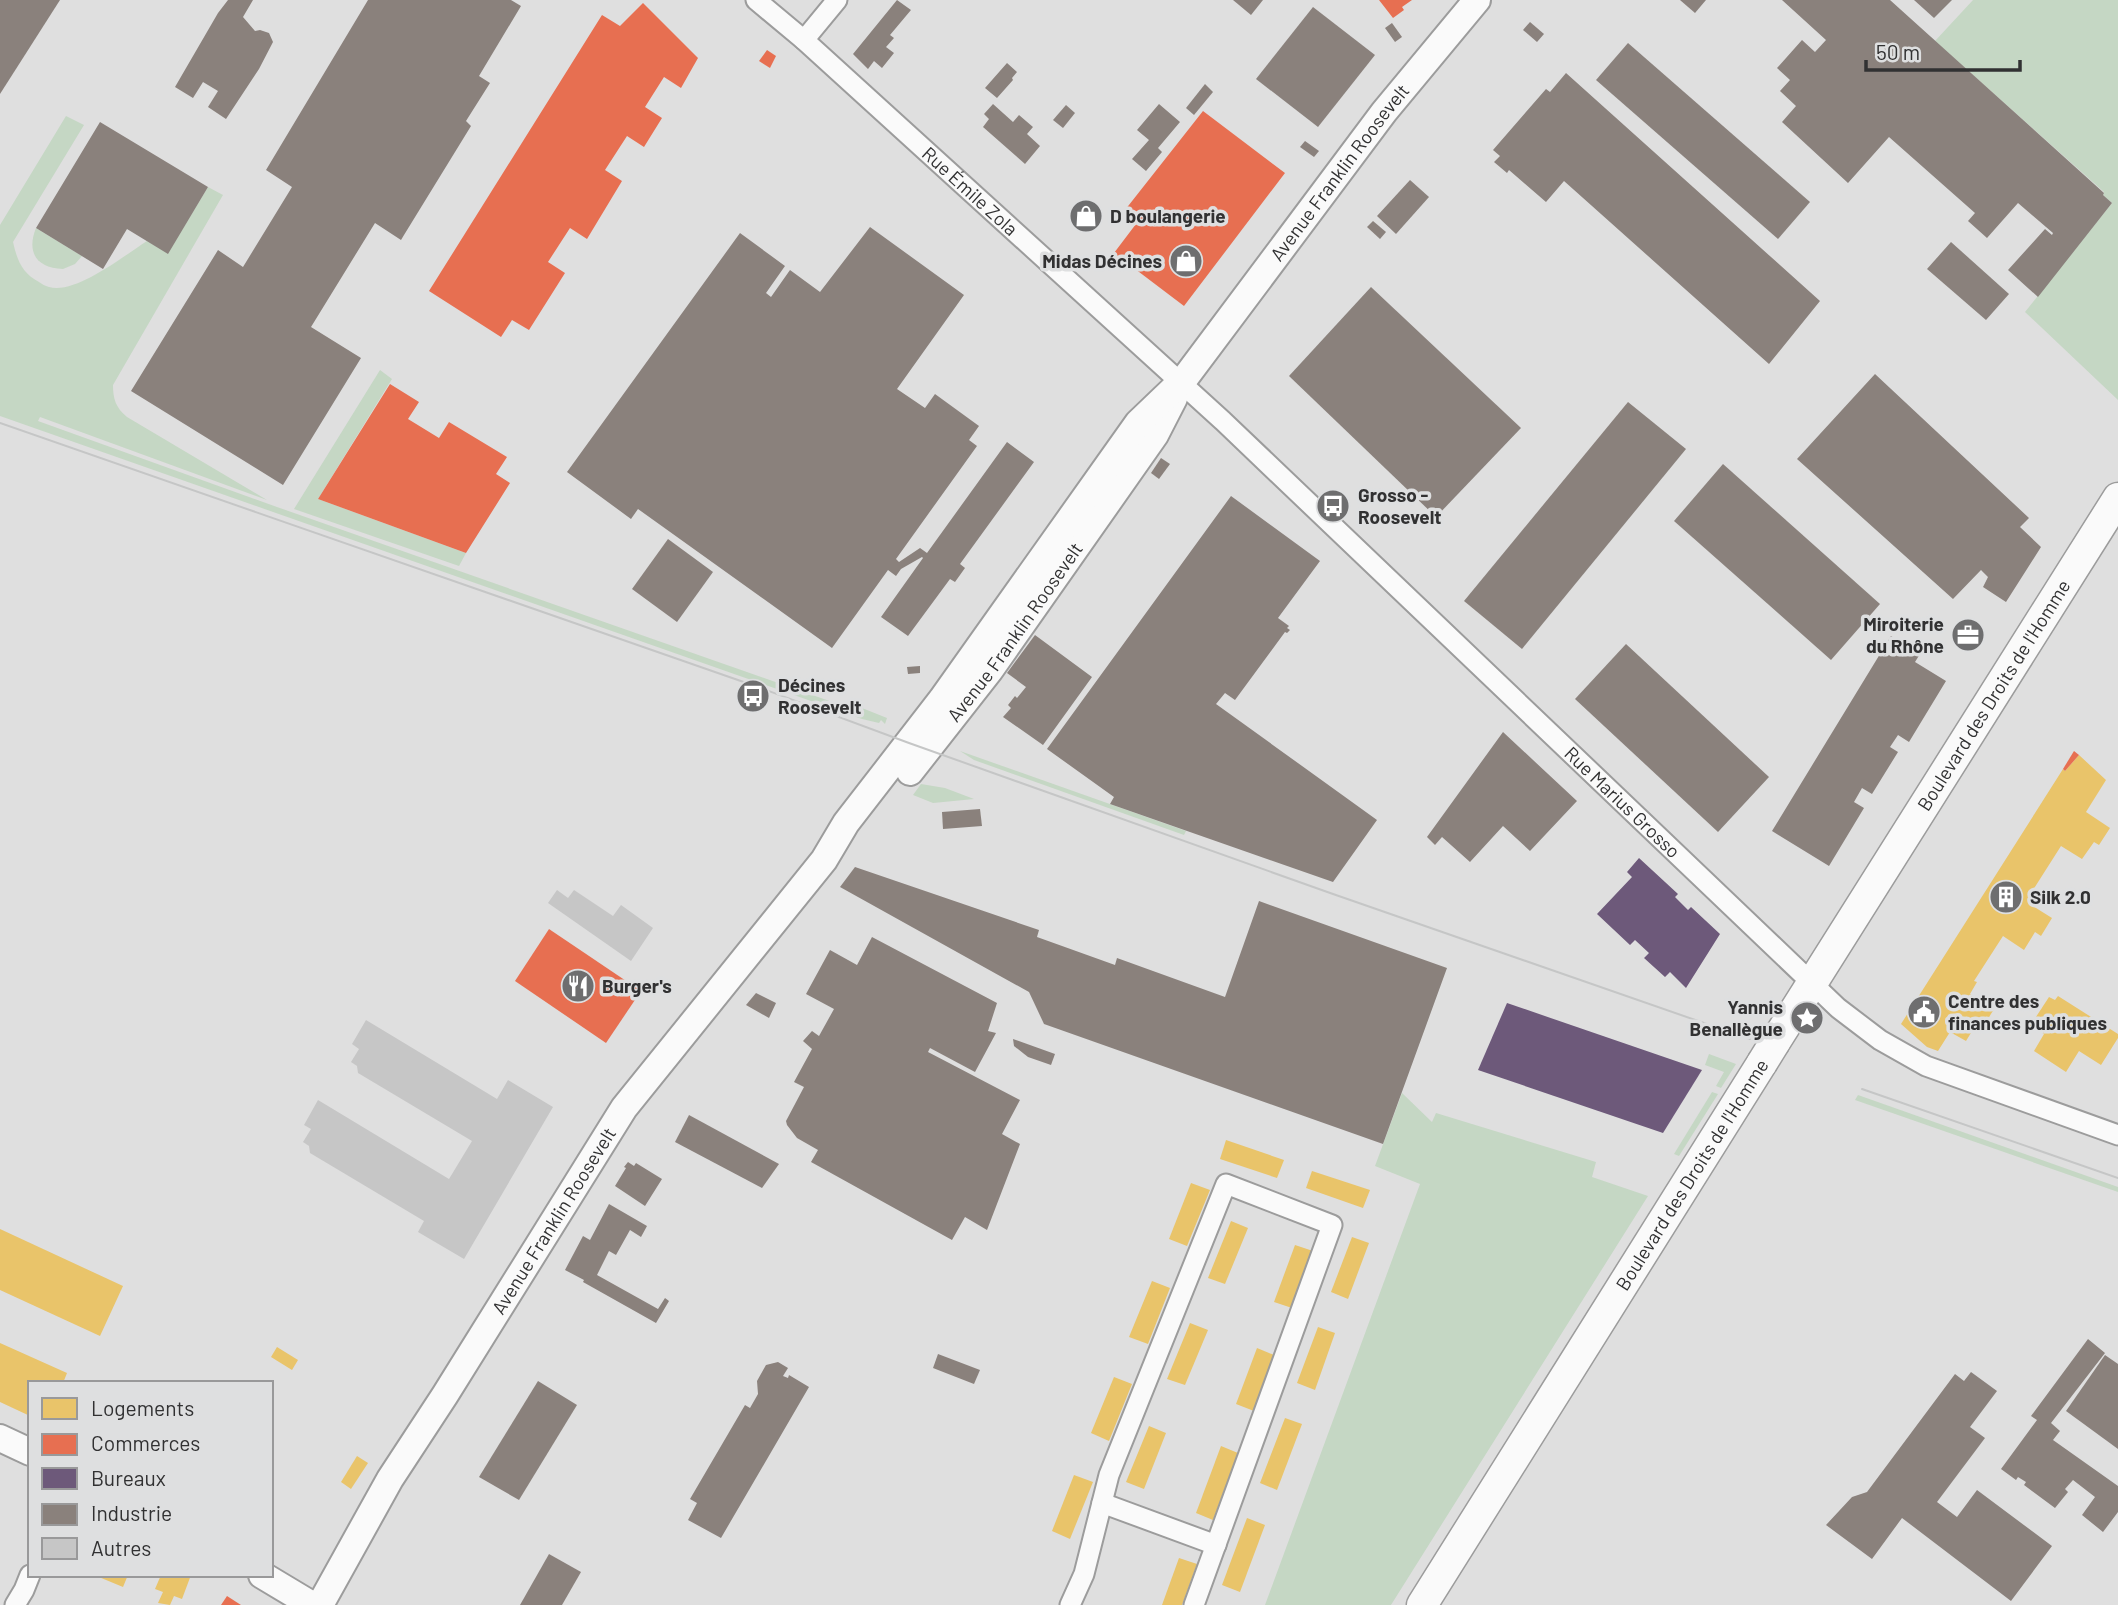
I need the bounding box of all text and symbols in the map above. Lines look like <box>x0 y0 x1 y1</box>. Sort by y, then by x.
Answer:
scale bar <box>1866 28 2020 72</box>
text: 50 m <box>1876 39 1920 64</box>
street label: Avenue Franklin Roosevelt <box>1265 79 1414 265</box>
street label: Rue Émile Zola <box>918 141 1023 240</box>
shop icon: D boulangerie <box>1067 197 1105 235</box>
place label: D boulangerie <box>1110 204 1226 227</box>
shop icon: Midas Décines <box>1167 242 1205 280</box>
place label: Midas Décines <box>1042 249 1162 272</box>
place label: Grosso - Roosevelt <box>1358 483 1442 528</box>
bus stop icon: Grosso - Roosevelt <box>1314 487 1352 525</box>
street label: Avenue Franklin Roosevelt <box>942 538 1087 726</box>
street label: Boulevard des Droits de l'Homme <box>1912 575 2075 815</box>
place label: Miroiterie du Rhône <box>1863 612 1944 657</box>
office icon: Miroiterie du Rhône <box>1949 616 1987 654</box>
place label: Décines Roosevelt <box>778 673 862 718</box>
bus stop icon: Décines Roosevelt <box>734 677 772 715</box>
street label: Rue Marius Grosso <box>1560 741 1685 862</box>
building icon: Silk 2.0 <box>1987 878 2025 916</box>
place label: Silk 2.0 <box>2030 885 2091 908</box>
restaurant icon: Burger's <box>559 967 597 1005</box>
place label: Burger's <box>602 974 672 997</box>
place label: Centre des finances publiques <box>1948 989 2107 1034</box>
public building icon: Centre des finances publiques <box>1905 993 1943 1031</box>
place label: Yannis Benallègue <box>1690 995 1783 1040</box>
place icon: Yannis Benallègue <box>1788 999 1826 1037</box>
street label: Boulevard des Droits de l'Homme <box>1610 1054 1773 1294</box>
street label: Avenue Franklin Roosevelt <box>486 1123 620 1318</box>
legend <box>28 1381 273 1577</box>
text: Logements <box>91 1395 194 1420</box>
text: Commerces <box>91 1430 200 1455</box>
text: Bureaux <box>91 1465 166 1490</box>
text: Industrie <box>91 1500 172 1525</box>
text: Autres <box>91 1535 151 1560</box>

